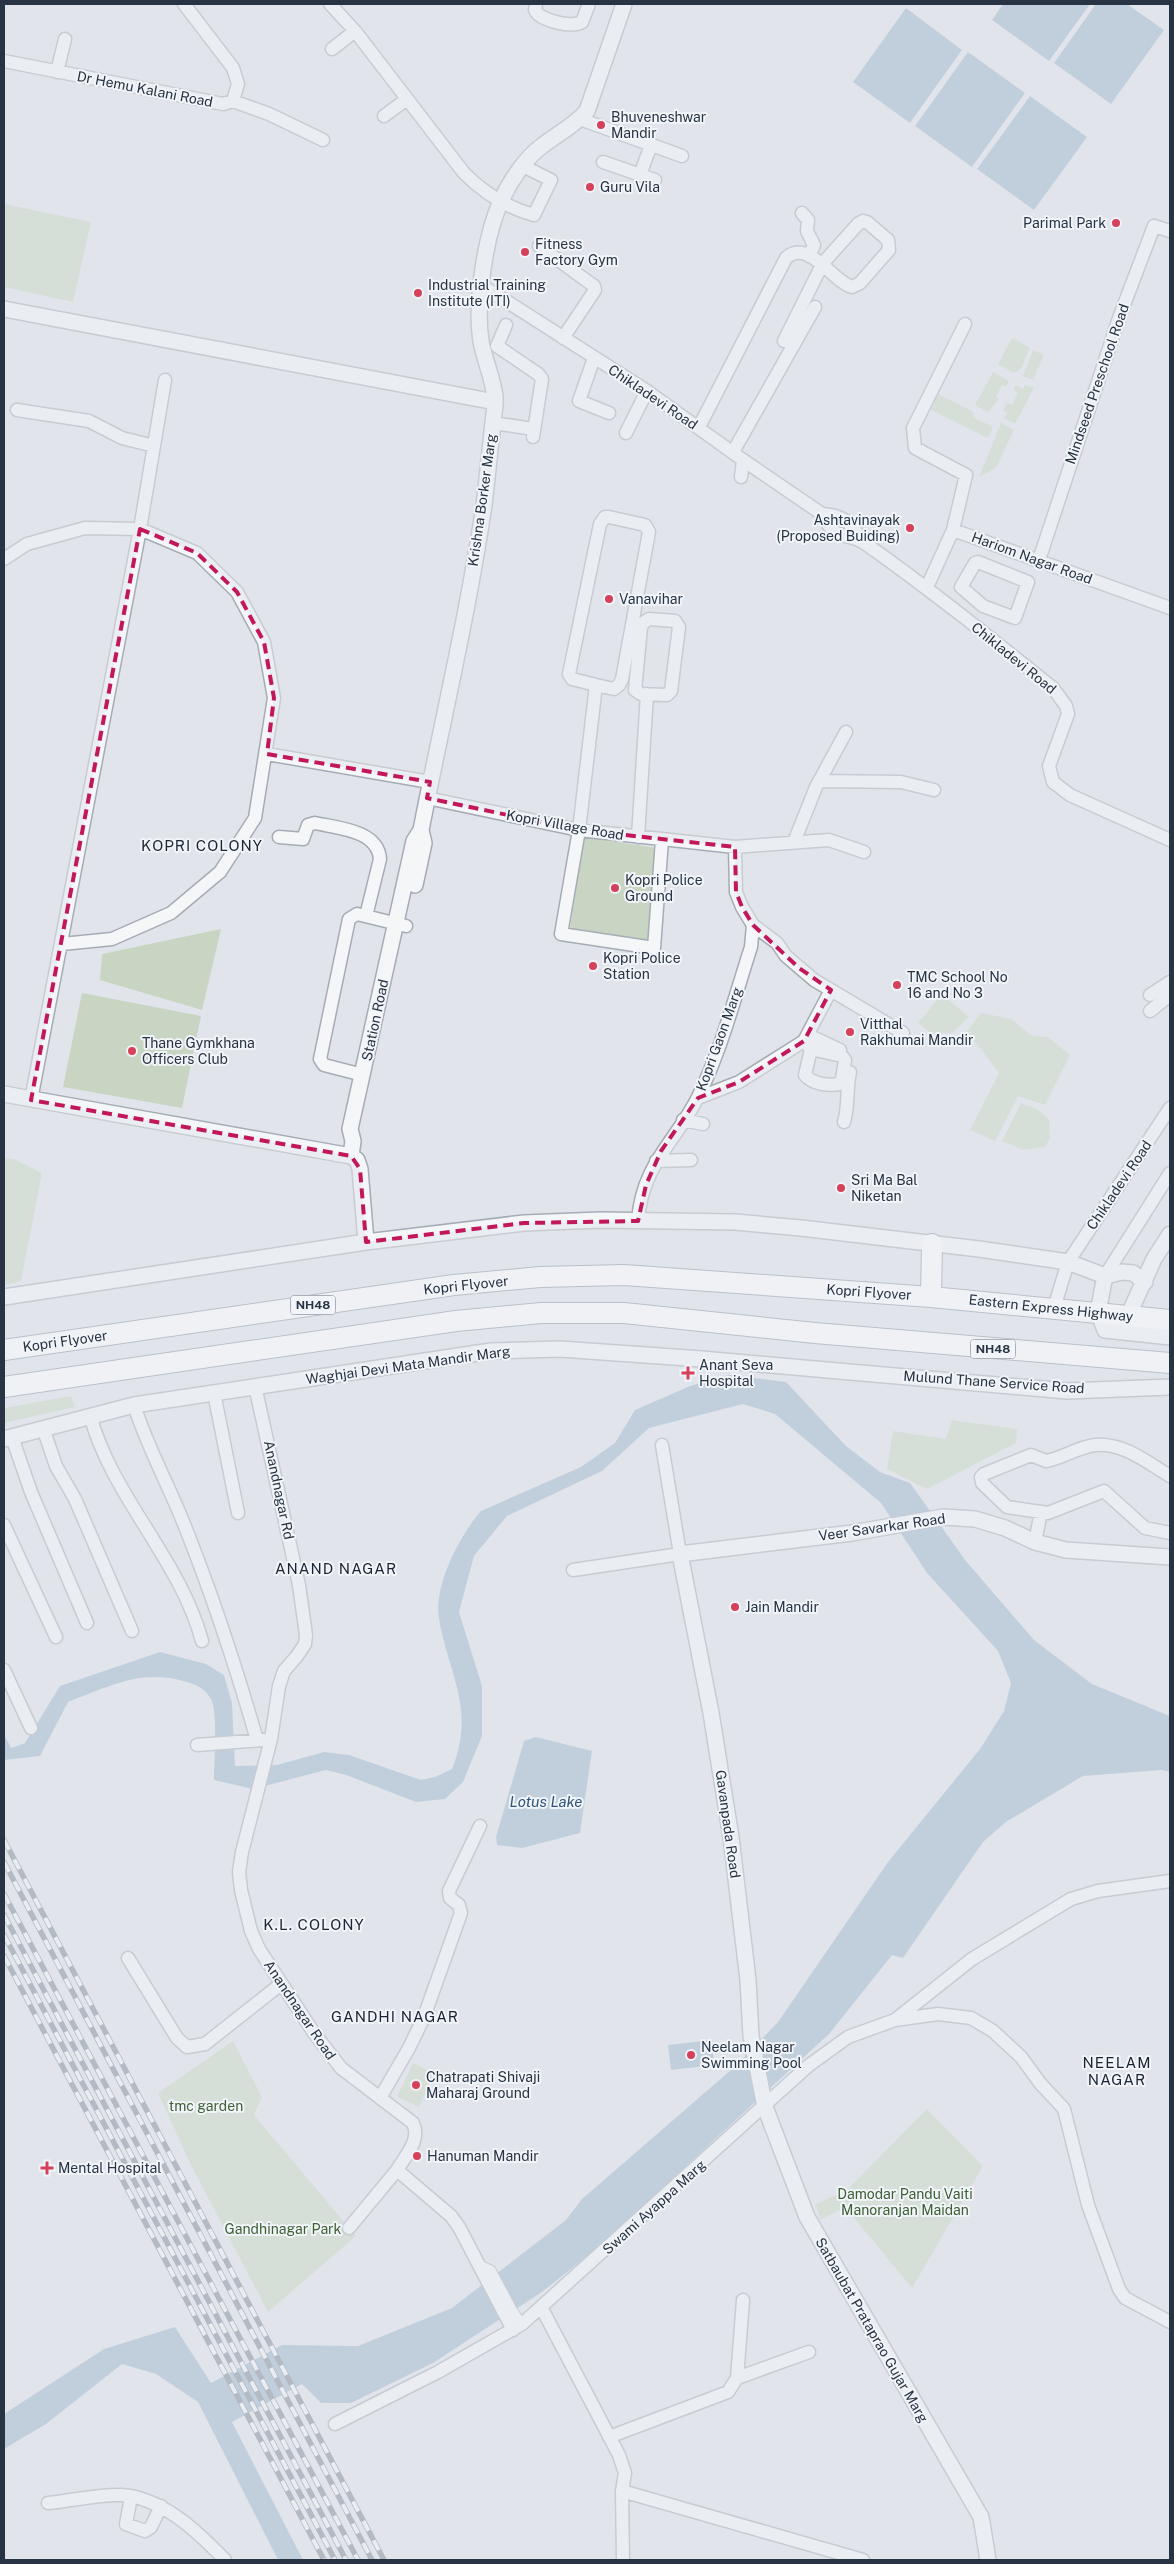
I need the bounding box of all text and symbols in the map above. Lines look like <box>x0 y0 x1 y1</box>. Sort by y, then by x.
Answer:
street label: Dr Hemu Kalani Road <box>76 68 214 110</box>
place label: Bhuveneshwar Mandir <box>611 109 706 141</box>
marker: Bhuveneshwar Mandir <box>595 119 607 131</box>
place label: Guru Vila <box>600 179 660 195</box>
marker: Guru Vila <box>584 181 596 193</box>
place label: Parimal Park <box>1023 215 1106 231</box>
marker: Parimal Park <box>1110 217 1122 229</box>
place label: Fitness Factory Gym <box>535 236 618 268</box>
marker: Fitness Factory Gym <box>519 246 531 258</box>
place label: Industrial Training Institute (ITI) <box>428 277 546 309</box>
marker: Industrial Training Institute (ITI) <box>412 287 424 299</box>
street label: Mindseed Preschool Road <box>1062 302 1132 466</box>
street label: Chikladevi Road <box>605 361 701 433</box>
street label: Krishna Borker Marg <box>465 432 499 567</box>
place label: Ashtavinayak (Proposed Buiding) <box>776 512 900 544</box>
marker: Ashtavinayak (Proposed Buiding) <box>904 522 916 534</box>
street label: Hariom Nagar Road <box>969 529 1095 587</box>
place label: Vanavihar <box>619 591 683 607</box>
marker: Vanavihar <box>603 593 615 605</box>
street label: Chikladevi Road <box>968 619 1060 697</box>
street label: Kopri Village Road <box>505 807 625 843</box>
district label: KOPRI COLONY <box>141 837 263 854</box>
place label: Kopri Police Ground <box>625 872 703 904</box>
marker: Kopri Police Ground <box>609 882 621 894</box>
place label: Kopri Police Station <box>603 950 681 982</box>
marker: Kopri Police Station <box>587 960 599 972</box>
place label: TMC School No 16 and No 3 <box>907 969 1008 1001</box>
street label: Station Road <box>359 978 391 1062</box>
marker: TMC School No 16 and No 3 <box>891 979 903 991</box>
street label: Kopri Gaon Marg <box>693 985 745 1093</box>
place label: Vitthal Rakhumai Mandir <box>860 1016 974 1048</box>
marker: Vitthal Rakhumai Mandir <box>844 1026 856 1038</box>
place label: Thane Gymkhana Officers Club <box>142 1035 255 1067</box>
marker: Thane Gymkhana Officers Club <box>126 1045 138 1057</box>
street label: Chikladevi Road <box>1083 1137 1155 1233</box>
place label: Sri Ma Bal Niketan <box>851 1172 918 1204</box>
marker: Sri Ma Bal Niketan <box>835 1182 847 1194</box>
street label: Kopri Flyover <box>423 1273 509 1297</box>
street label: Kopri Flyover <box>826 1281 912 1303</box>
street label: Eastern Express Highway <box>968 1291 1135 1325</box>
road number: NH48 <box>290 1296 336 1314</box>
street label: Kopri Flyover <box>22 1327 108 1355</box>
road number: NH48 <box>970 1340 1016 1358</box>
street label: Waghjai Devi Mata Mandir Marg <box>305 1343 512 1387</box>
place label: Anant Seva Hospital <box>699 1357 773 1389</box>
marker: Anant Seva Hospital <box>681 1366 695 1380</box>
street label: Mulund Thane Service Road <box>903 1368 1085 1396</box>
street label: Anandnagar Rd <box>261 1439 297 1541</box>
street label: Veer Savarkar Road <box>818 1510 946 1544</box>
district label: ANAND NAGAR <box>275 1560 397 1577</box>
place label: Jain Mandir <box>745 1599 819 1615</box>
marker: Jain Mandir <box>729 1601 741 1613</box>
street label: Gavanpada Road <box>712 1769 744 1879</box>
water label: Lotus Lake <box>510 1793 582 1810</box>
district label: K.L. COLONY <box>263 1916 365 1933</box>
street label: Anandnagar Road <box>261 1957 339 2063</box>
district label: GANDHI NAGAR <box>331 2008 459 2025</box>
place label: Neelam Nagar Swimming Pool <box>701 2039 802 2071</box>
marker: Neelam Nagar Swimming Pool <box>685 2049 697 2061</box>
district label: NEELAM NAGAR <box>1083 2054 1151 2088</box>
place label: Chatrapati Shivaji Maharaj Ground <box>426 2069 540 2101</box>
marker: Chatrapati Shivaji Maharaj Ground <box>410 2079 422 2091</box>
park label: tmc garden <box>169 2098 243 2114</box>
place label: Hanuman Mandir <box>427 2148 539 2164</box>
marker: Hanuman Mandir <box>411 2150 423 2162</box>
street label: Swami Ayappa Marg <box>599 2156 709 2257</box>
place label: Mental Hospital <box>58 2160 162 2176</box>
marker: Mental Hospital <box>40 2161 54 2175</box>
park label: Damodar Pandu Vaiti Manoranjan Maidan <box>837 2186 973 2218</box>
park label: Gandhinagar Park <box>225 2221 342 2237</box>
street label: Satbaubat Prataprao Gujar Marg <box>812 2235 932 2426</box>

